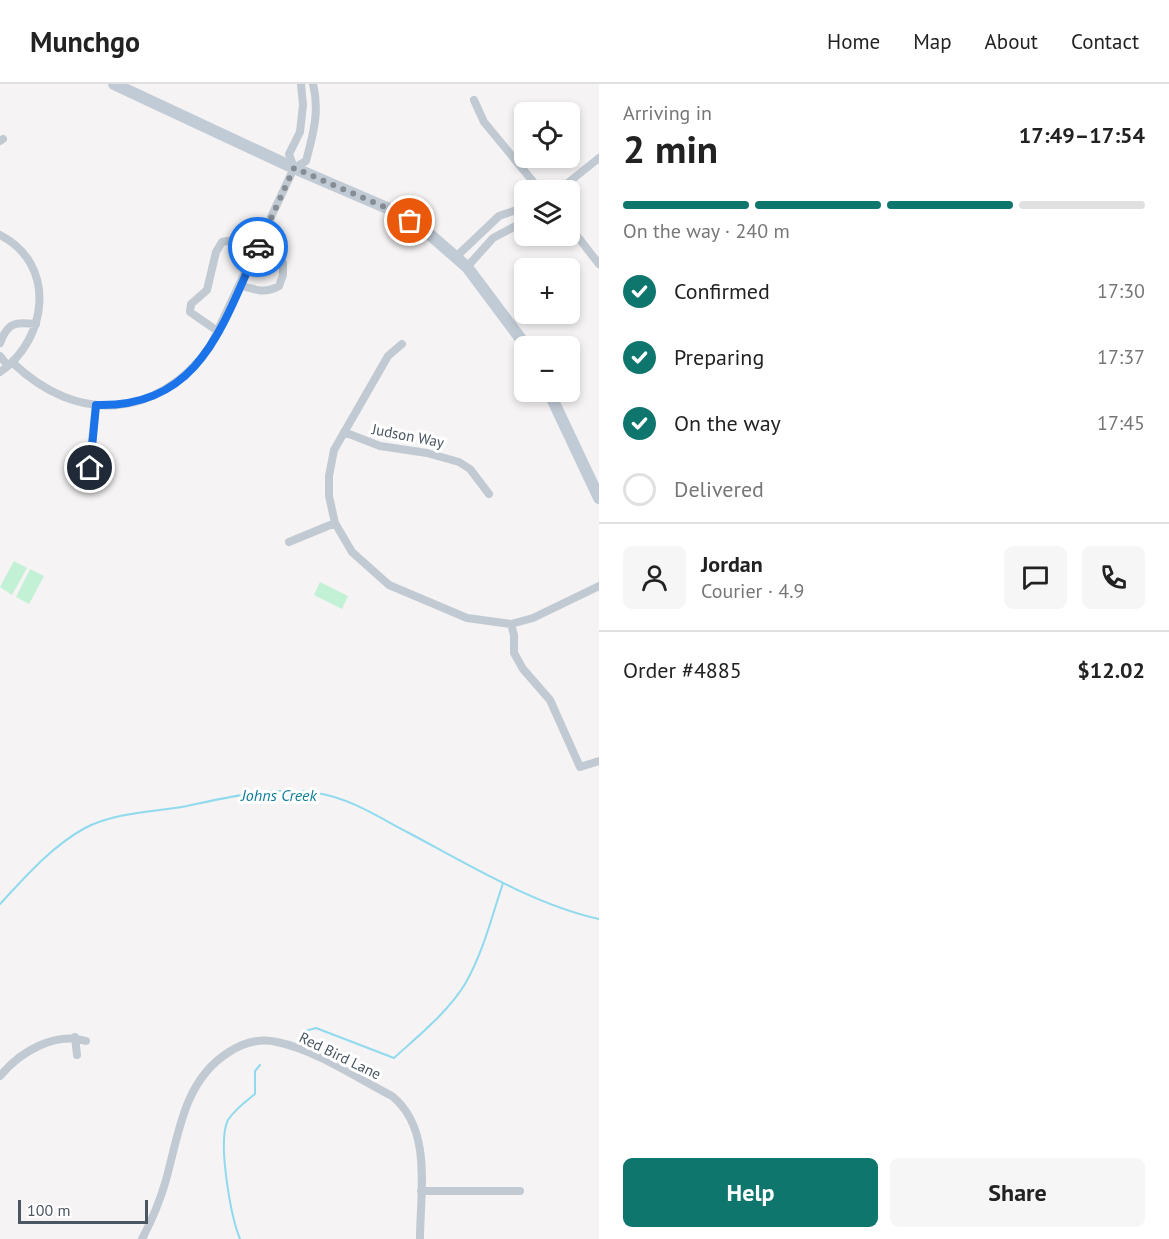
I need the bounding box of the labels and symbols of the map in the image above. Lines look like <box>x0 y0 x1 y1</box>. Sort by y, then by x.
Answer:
pin <box>384 195 435 246</box>
courier <box>228 217 288 277</box>
street label: Judson Way <box>369 419 446 452</box>
pin <box>64 442 115 493</box>
water label: Johns Creek <box>240 785 317 805</box>
street label: Red Bird Lane <box>296 1028 384 1084</box>
scale bar <box>18 1197 148 1224</box>

